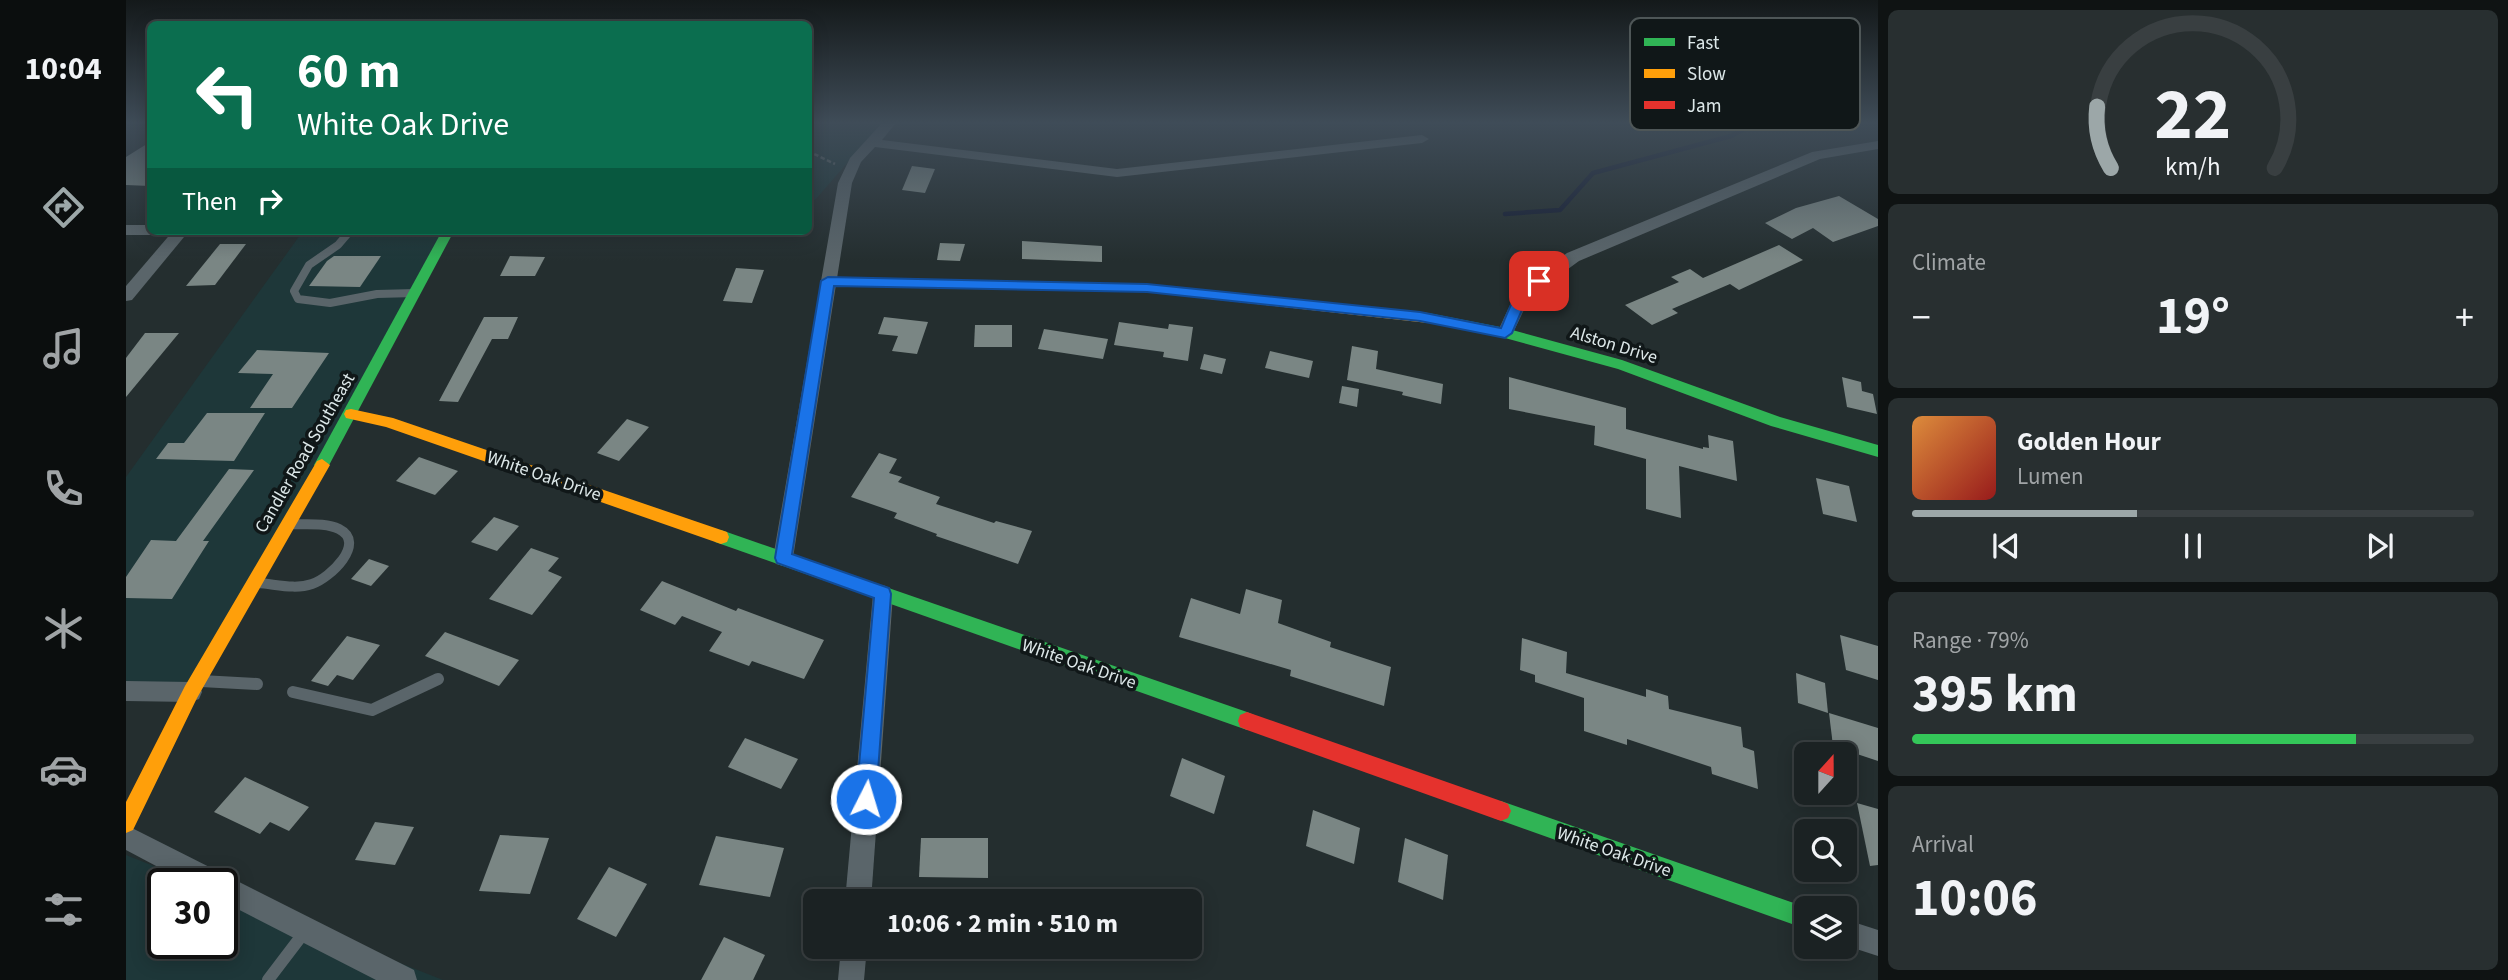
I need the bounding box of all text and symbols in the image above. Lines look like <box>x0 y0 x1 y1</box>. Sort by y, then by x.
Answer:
legend <box>1630 18 1860 130</box>
text: Fast <box>1687 30 1720 57</box>
text: 60 m <box>297 37 401 107</box>
text: 10:04 <box>24 46 102 92</box>
icon: left <box>182 49 273 140</box>
text: Slow <box>1687 61 1726 88</box>
text: 22 <box>2155 63 2231 167</box>
text: Jam <box>1687 93 1721 120</box>
text: White Oak Drive <box>297 102 509 148</box>
text: km/h <box>2165 149 2221 185</box>
icon: right <box>251 182 289 220</box>
icon: directions <box>39 183 88 232</box>
text: Then <box>182 183 237 220</box>
text: Climate <box>1912 246 1986 279</box>
pin <box>1509 251 1569 311</box>
icon: arrive <box>1520 262 1558 300</box>
text: 19° <box>2156 280 2230 354</box>
text: − <box>1912 291 1931 345</box>
text: + <box>2455 291 2474 345</box>
street label: Alston Drive <box>1567 320 1661 370</box>
icon: music <box>39 324 88 373</box>
street label: Candler Road Southeast <box>249 368 361 538</box>
text: Golden Hour <box>2017 423 2161 460</box>
street label: White Oak Drive <box>484 445 605 507</box>
text: Lumen <box>2017 460 2084 493</box>
icon: phone <box>39 464 88 513</box>
icon: previous <box>1987 527 2025 565</box>
icon: pause <box>2174 527 2212 565</box>
icon: next <box>2361 527 2399 565</box>
icon: climate <box>39 604 88 653</box>
text: Range · 79% <box>1912 624 2029 657</box>
street label: White Oak Drive <box>1019 633 1140 695</box>
text: 395 km <box>1912 658 2078 732</box>
north arrow <box>1794 742 1857 805</box>
map controls <box>1794 742 1857 959</box>
icon: car <box>39 745 88 794</box>
position arrow <box>829 762 903 836</box>
button: search <box>1794 819 1857 882</box>
street label: White Oak Drive <box>1554 821 1675 883</box>
text: Arrival <box>1912 828 1974 861</box>
text: 10:06 <box>1912 862 2037 936</box>
speed limit sign: 30 <box>147 868 238 959</box>
icon: filters <box>39 885 88 934</box>
button: layers <box>1794 896 1857 959</box>
text: 10:06 · 2 min · 510 m <box>887 905 1118 942</box>

